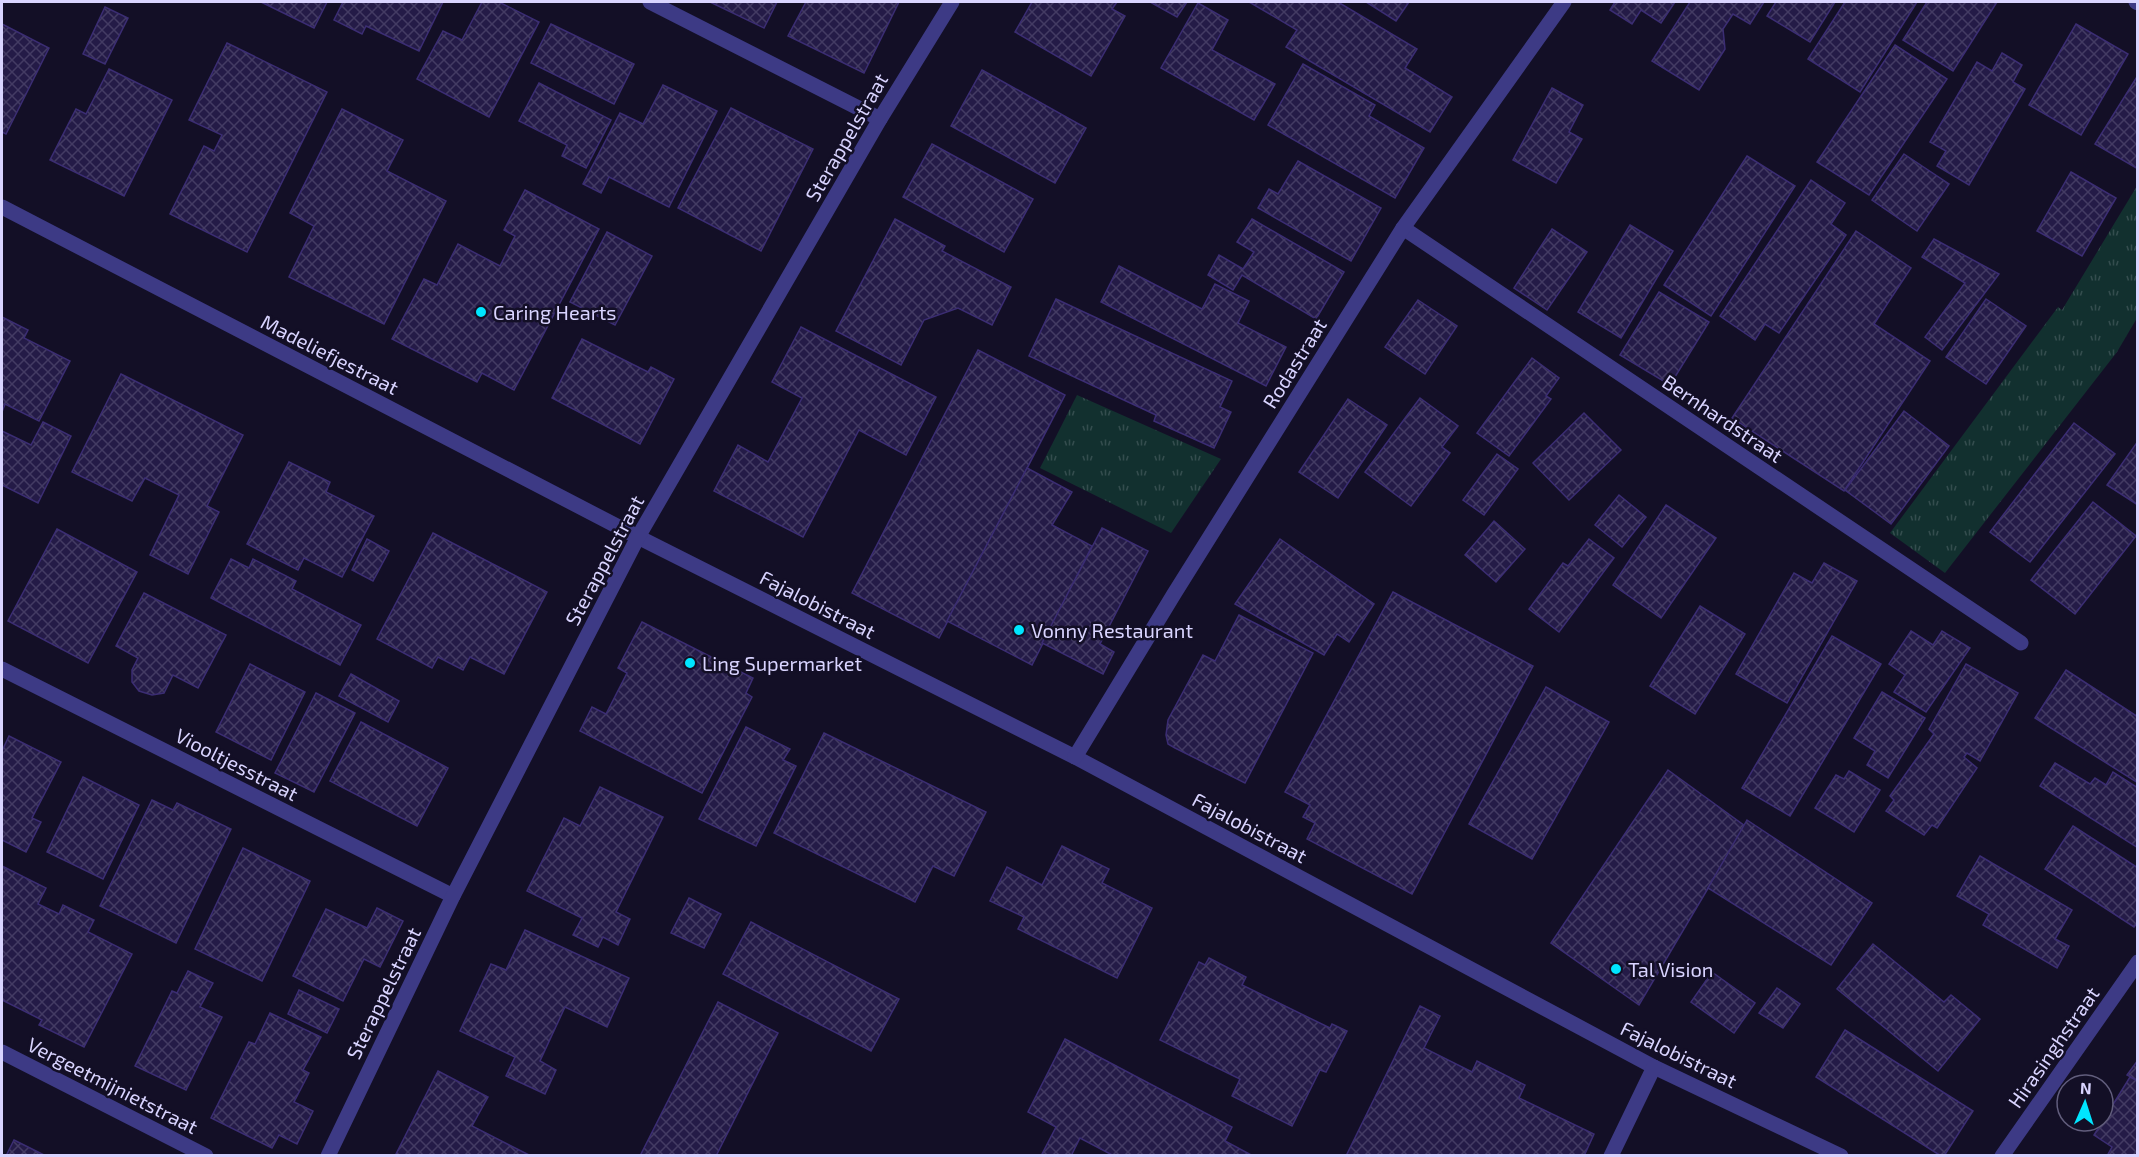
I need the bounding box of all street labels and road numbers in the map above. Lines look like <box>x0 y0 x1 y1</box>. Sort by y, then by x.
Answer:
street label: Sterappelstraat <box>800 68 893 205</box>
street label: Madeliefjestraat <box>257 309 403 399</box>
street label: Rodastraat <box>1257 313 1331 412</box>
street label: Bernhardstraat <box>1658 369 1788 467</box>
street label: Sterappelstraat <box>560 491 649 629</box>
street label: Fajalobistraat <box>756 565 880 644</box>
street label: Viooltjesstraat <box>172 723 303 805</box>
street label: Fajalobistraat <box>1189 787 1312 867</box>
street label: Sterappelstraat <box>341 923 425 1063</box>
street label: Hirasinghstraat <box>2002 982 2104 1112</box>
street label: Fajalobistraat <box>1617 1016 1741 1093</box>
street label: Vergeetmijnietstraat <box>24 1032 203 1139</box>

